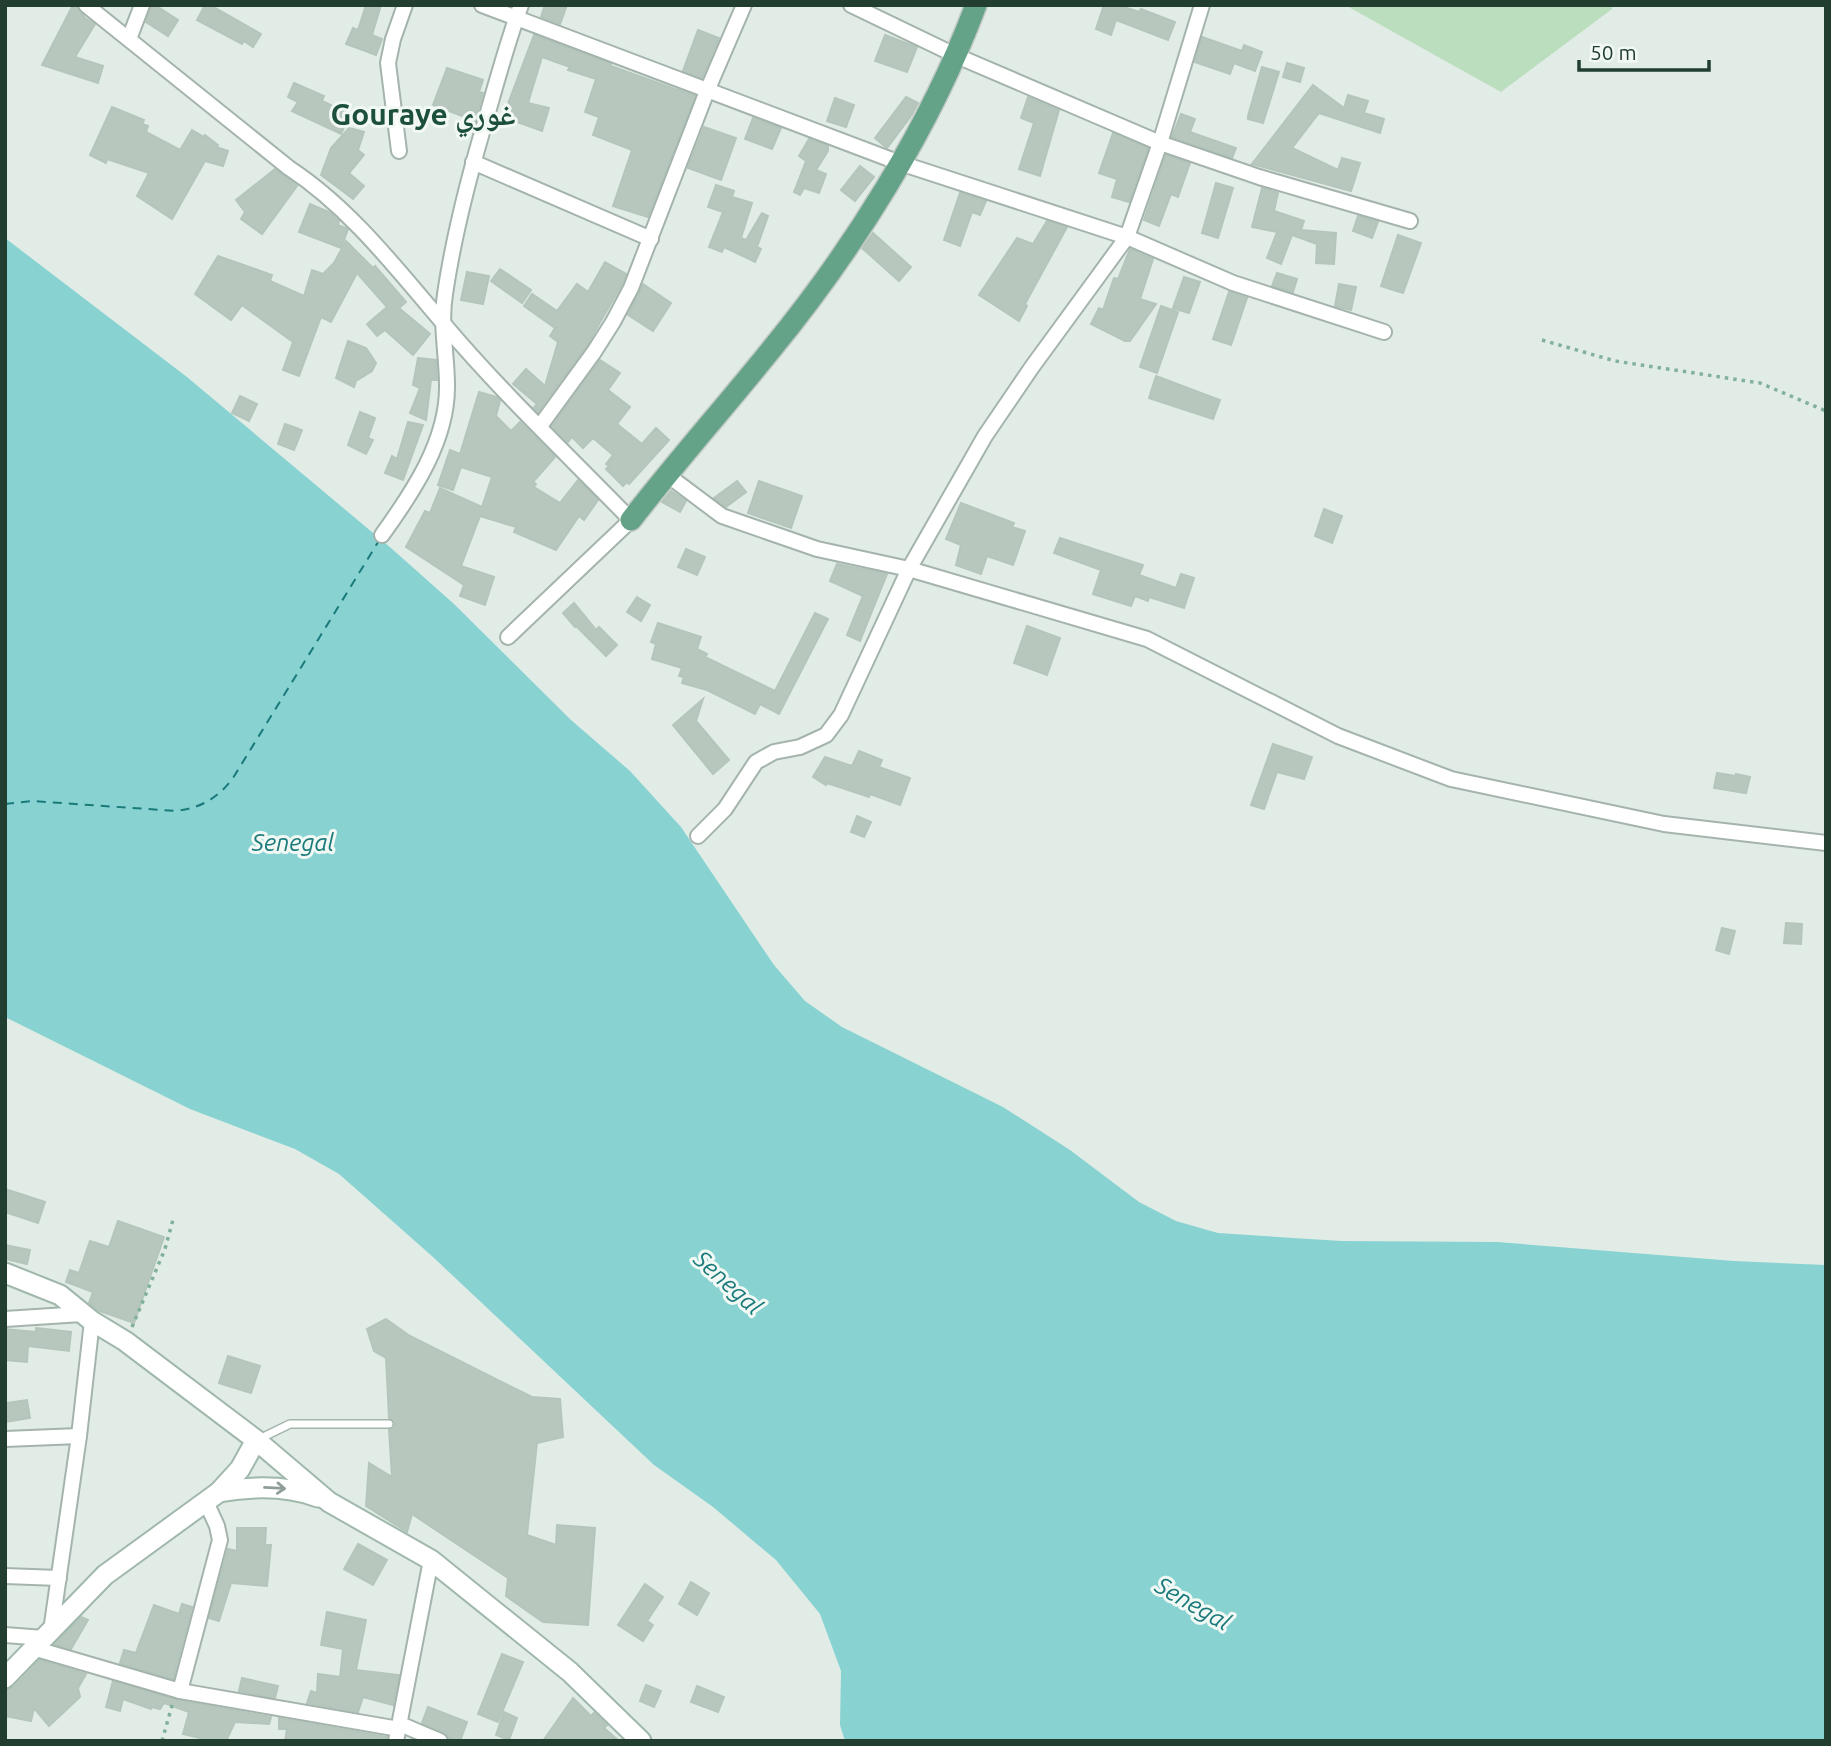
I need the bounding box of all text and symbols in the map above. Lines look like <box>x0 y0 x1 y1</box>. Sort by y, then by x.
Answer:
scale bar <box>1579 28 1708 72</box>
text: 50 m <box>1590 40 1637 64</box>
district label: Gouraye غوري <box>331 97 516 138</box>
water label: Senegal <box>251 829 334 856</box>
water label: Senegal <box>688 1244 768 1320</box>
one-way arrow <box>263 1482 286 1495</box>
water label: Senegal <box>1150 1571 1236 1636</box>

